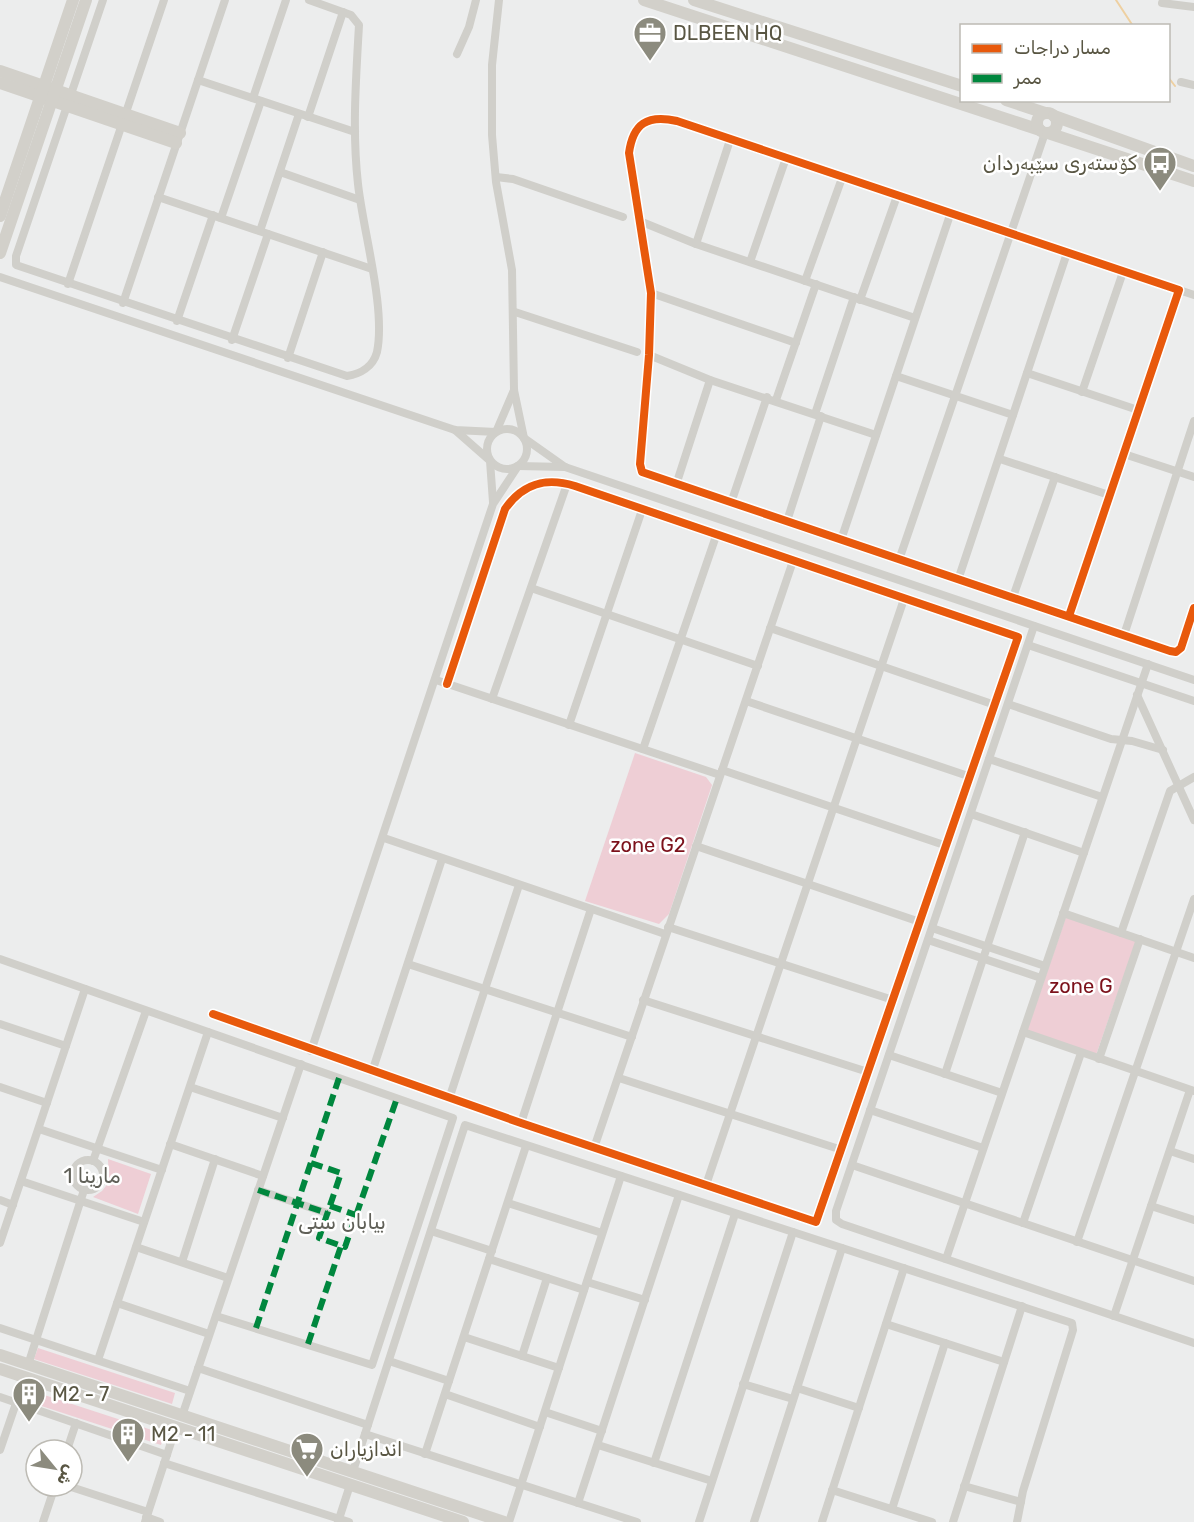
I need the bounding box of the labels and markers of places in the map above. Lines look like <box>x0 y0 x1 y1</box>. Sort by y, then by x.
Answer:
office icon: DLBEEN HQ <box>632 15 668 62</box>
place label: DLBEEN HQ <box>673 21 782 45</box>
bus stop icon: کۆستەری سێبەردان <box>1142 145 1178 192</box>
place label: کۆستەری سێبەردان <box>983 151 1137 175</box>
building icon: M2 - 7 <box>11 1376 47 1423</box>
place label: M2 - 7 <box>52 1382 109 1406</box>
building icon: M2 - 11 <box>110 1416 146 1463</box>
place label: M2 - 11 <box>151 1422 215 1446</box>
supermarket icon: اندازياران <box>289 1431 325 1478</box>
place label: اندازياران <box>330 1437 403 1461</box>

